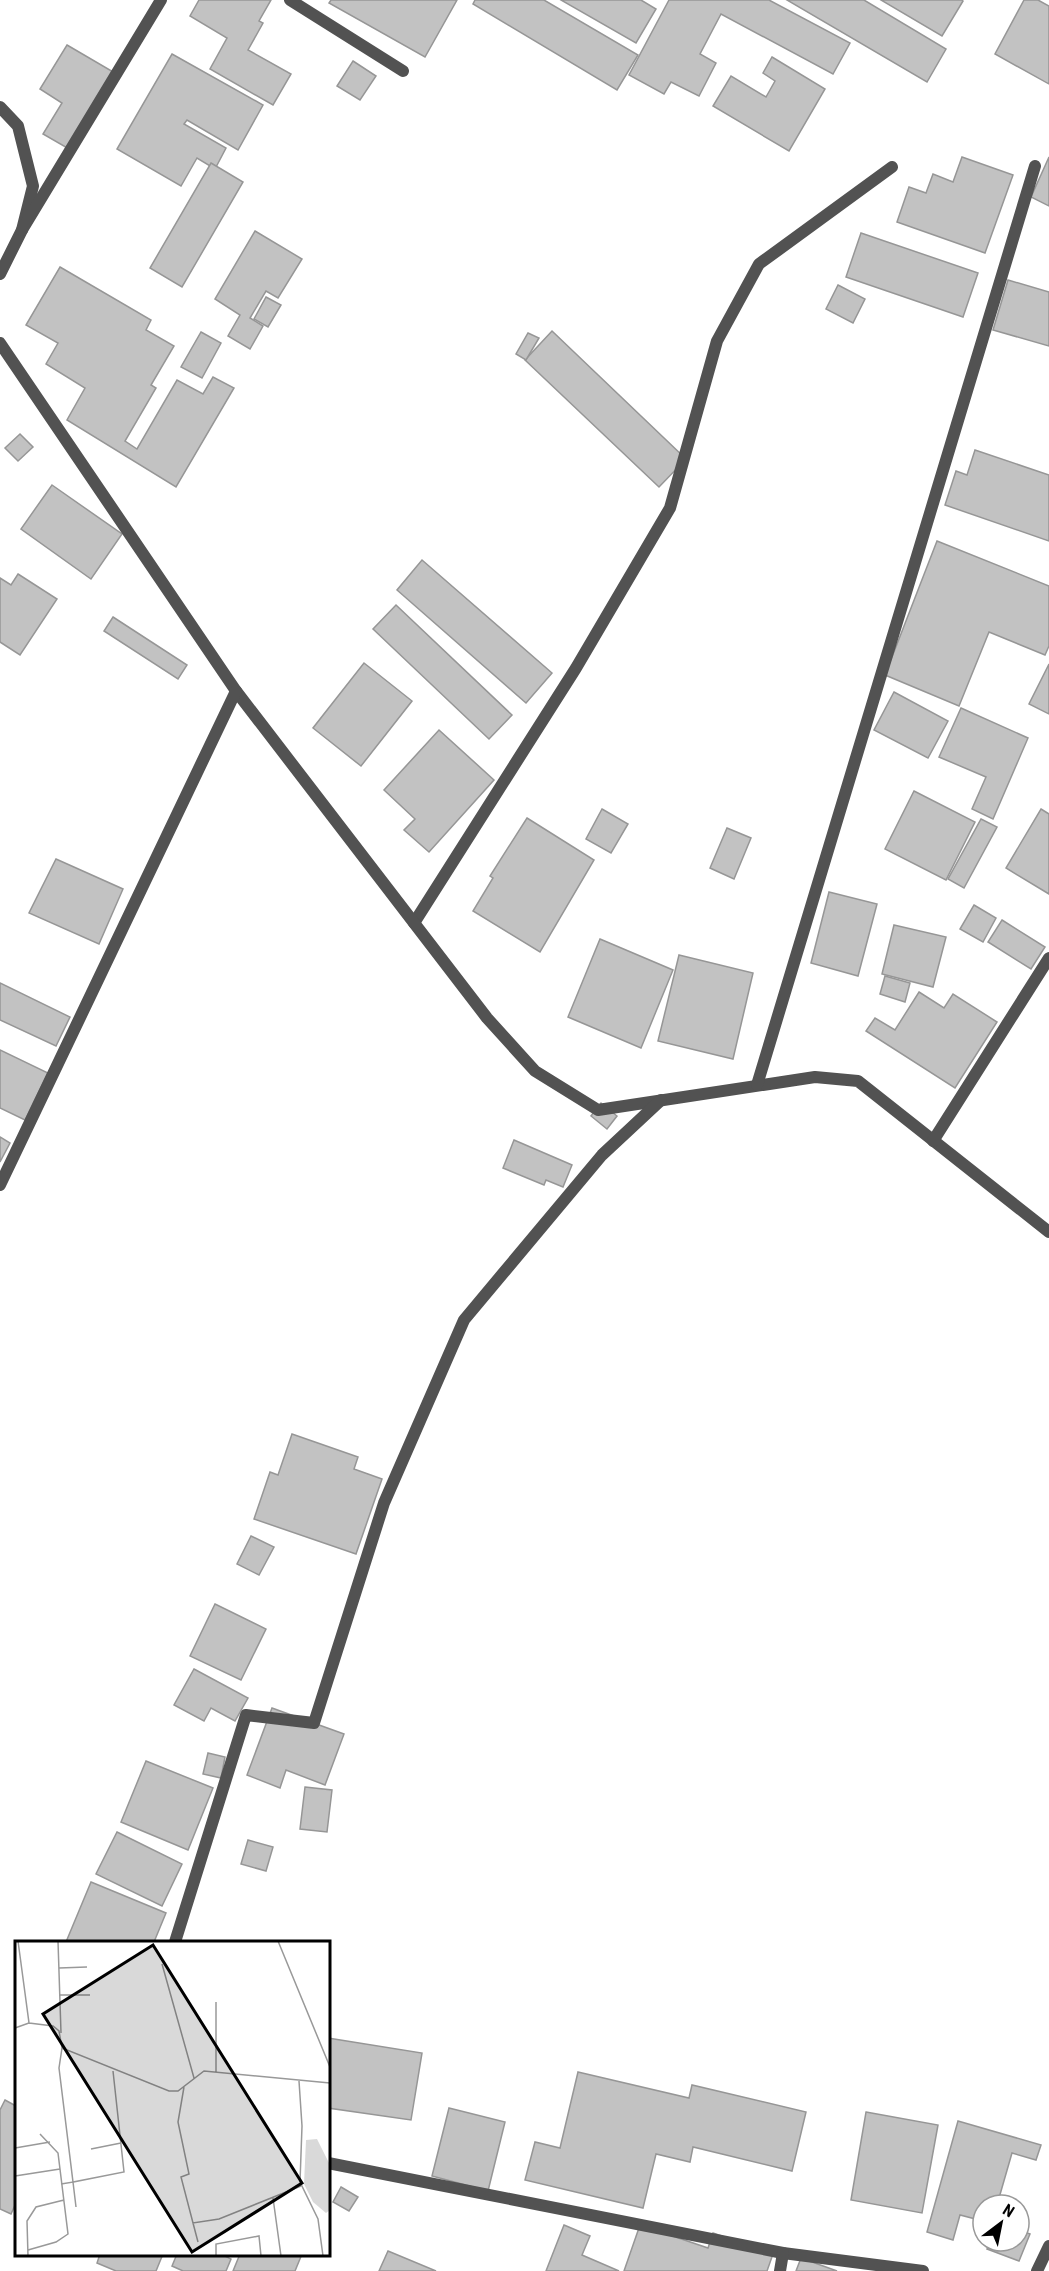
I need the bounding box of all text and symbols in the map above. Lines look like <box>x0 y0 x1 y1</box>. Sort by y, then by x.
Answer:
inset map <box>15 1941 330 2256</box>
north arrow <box>971 2193 1031 2253</box>
text: N <box>999 2200 1018 2221</box>

